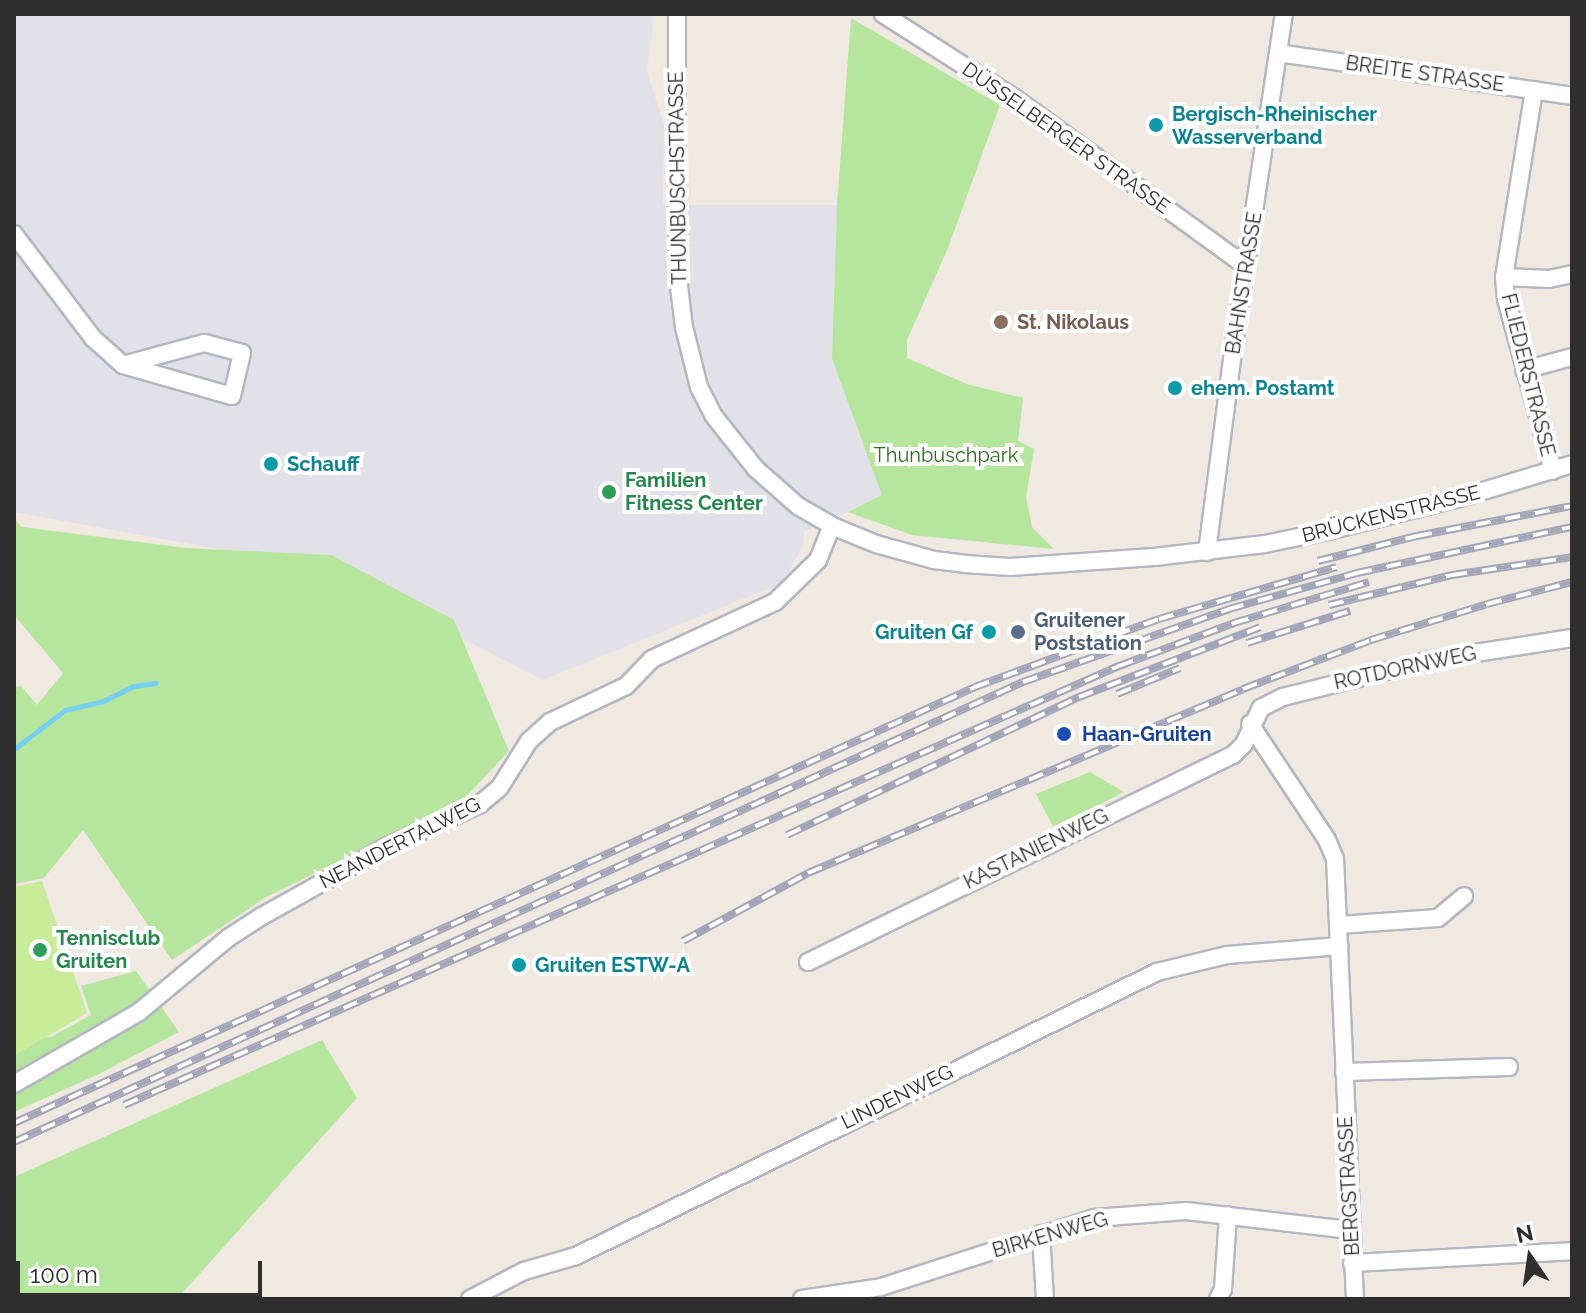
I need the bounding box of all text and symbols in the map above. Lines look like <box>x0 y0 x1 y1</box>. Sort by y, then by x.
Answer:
street label: BREITE STRASSE <box>1344 51 1506 97</box>
street label: DÜSSELBERGER STRASSE <box>958 57 1174 219</box>
street label: THUNBUSCHSTRASSE <box>664 71 692 285</box>
place label: Bergisch-Rheinischer Wasserverband <box>1172 102 1377 149</box>
marker: Bergisch-Rheinischer Wasserverband <box>1147 116 1165 134</box>
street label: BAHNSTRASSE <box>1221 210 1267 356</box>
street label: FLIEDERSTRASSE <box>1496 291 1560 459</box>
place label: St. Nikolaus <box>1017 310 1129 334</box>
marker: St. Nikolaus <box>992 313 1010 331</box>
place label: ehem. Postamt <box>1191 376 1335 400</box>
marker: ehem. Postamt <box>1166 379 1184 397</box>
park label: Thunbuschpark <box>874 443 1018 467</box>
place label: Schauff <box>287 452 359 476</box>
marker: Schauff <box>262 455 280 473</box>
place label: Familien Fitness Center <box>625 468 763 515</box>
street label: BRÜCKENSTRASSE <box>1299 480 1483 548</box>
marker: Familien Fitness Center <box>600 483 618 501</box>
place label: Gruitener Poststation <box>1034 608 1142 655</box>
place label: Gruiten Gf <box>875 620 973 644</box>
marker: Gruiten Gf <box>980 623 998 641</box>
marker: Gruitener Poststation <box>1009 623 1027 641</box>
street label: ROTDORNWEG <box>1332 641 1478 695</box>
place label: Haan-Gruiten <box>1082 722 1211 746</box>
marker: Haan-Gruiten <box>1053 723 1075 745</box>
street label: NEANDERTALWEG <box>316 792 484 894</box>
street label: KASTANIENWEG <box>960 804 1112 894</box>
place label: Tennisclub Gruiten <box>56 926 160 973</box>
marker: Tennisclub Gruiten <box>31 941 49 959</box>
place label: Gruiten ESTW-A <box>535 953 690 977</box>
marker: Gruiten ESTW-A <box>510 956 528 974</box>
street label: LINDENWEG <box>837 1060 957 1134</box>
street label: BERGSTRASSE <box>1333 1115 1365 1257</box>
street label: BIRKENWEG <box>990 1207 1110 1263</box>
north arrow <box>1490 1217 1570 1297</box>
text: N <box>1513 1219 1536 1248</box>
scale bar <box>20 1245 266 1295</box>
text: 100 m <box>30 1260 98 1289</box>

